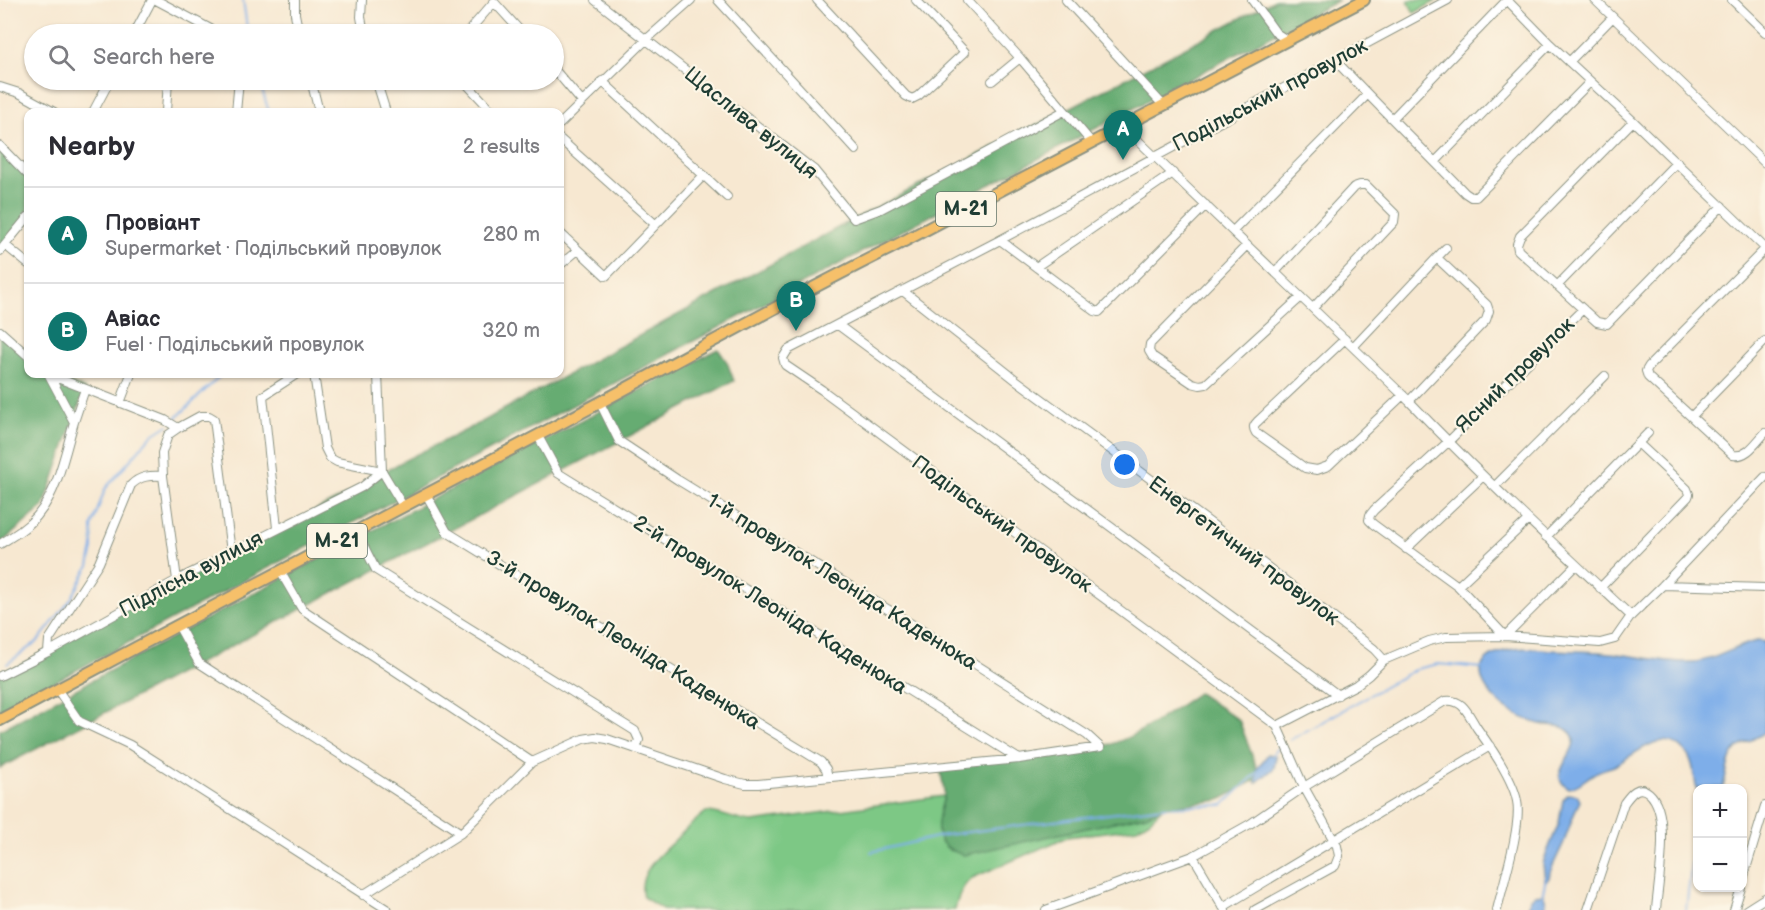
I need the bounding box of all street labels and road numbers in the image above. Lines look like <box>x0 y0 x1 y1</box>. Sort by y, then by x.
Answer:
street label: Подільський провулок <box>1168 33 1372 157</box>
street label: Щаслива вулиця <box>679 62 823 184</box>
road number: М-21 <box>936 192 996 226</box>
street label: Ясний провулок <box>1450 312 1580 438</box>
street label: Подільський провулок <box>907 450 1097 598</box>
street label: Енергетичний провулок <box>1144 471 1344 631</box>
street label: 1-й провулок Леоніда Каденюка <box>702 488 982 676</box>
street label: 2-й провулок Леоніда Каденюка <box>628 510 912 700</box>
road number: М-21 <box>307 524 367 558</box>
street label: Підлісна вулиця <box>115 526 267 622</box>
street label: 3-й провулок Леоніда Каденюка <box>481 545 765 735</box>

